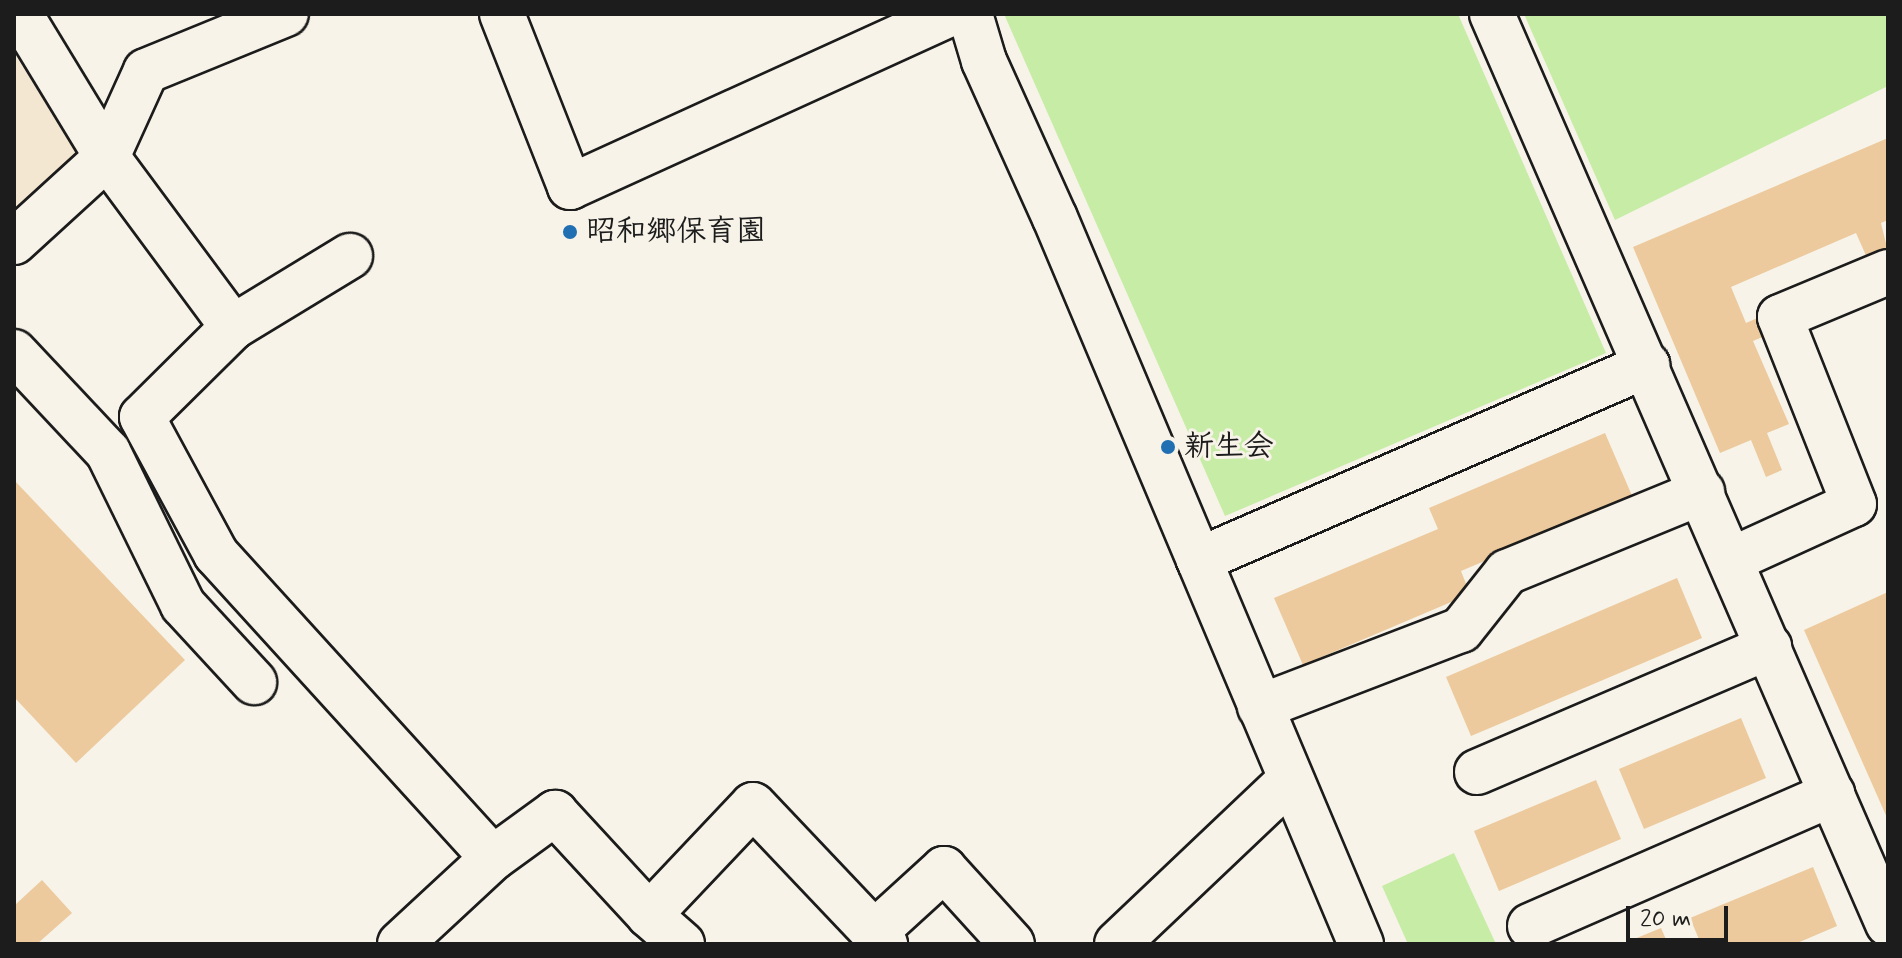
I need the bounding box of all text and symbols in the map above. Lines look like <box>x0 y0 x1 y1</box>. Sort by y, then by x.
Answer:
place label: 昭和郷保育園 <box>586 214 766 250</box>
marker: 昭和郷保育園 <box>561 223 579 241</box>
place label: 新生会 <box>1184 429 1274 465</box>
marker: 新生会 <box>1159 438 1177 456</box>
scale bar <box>1630 890 1732 940</box>
text: 20 m <box>1640 904 1691 935</box>

